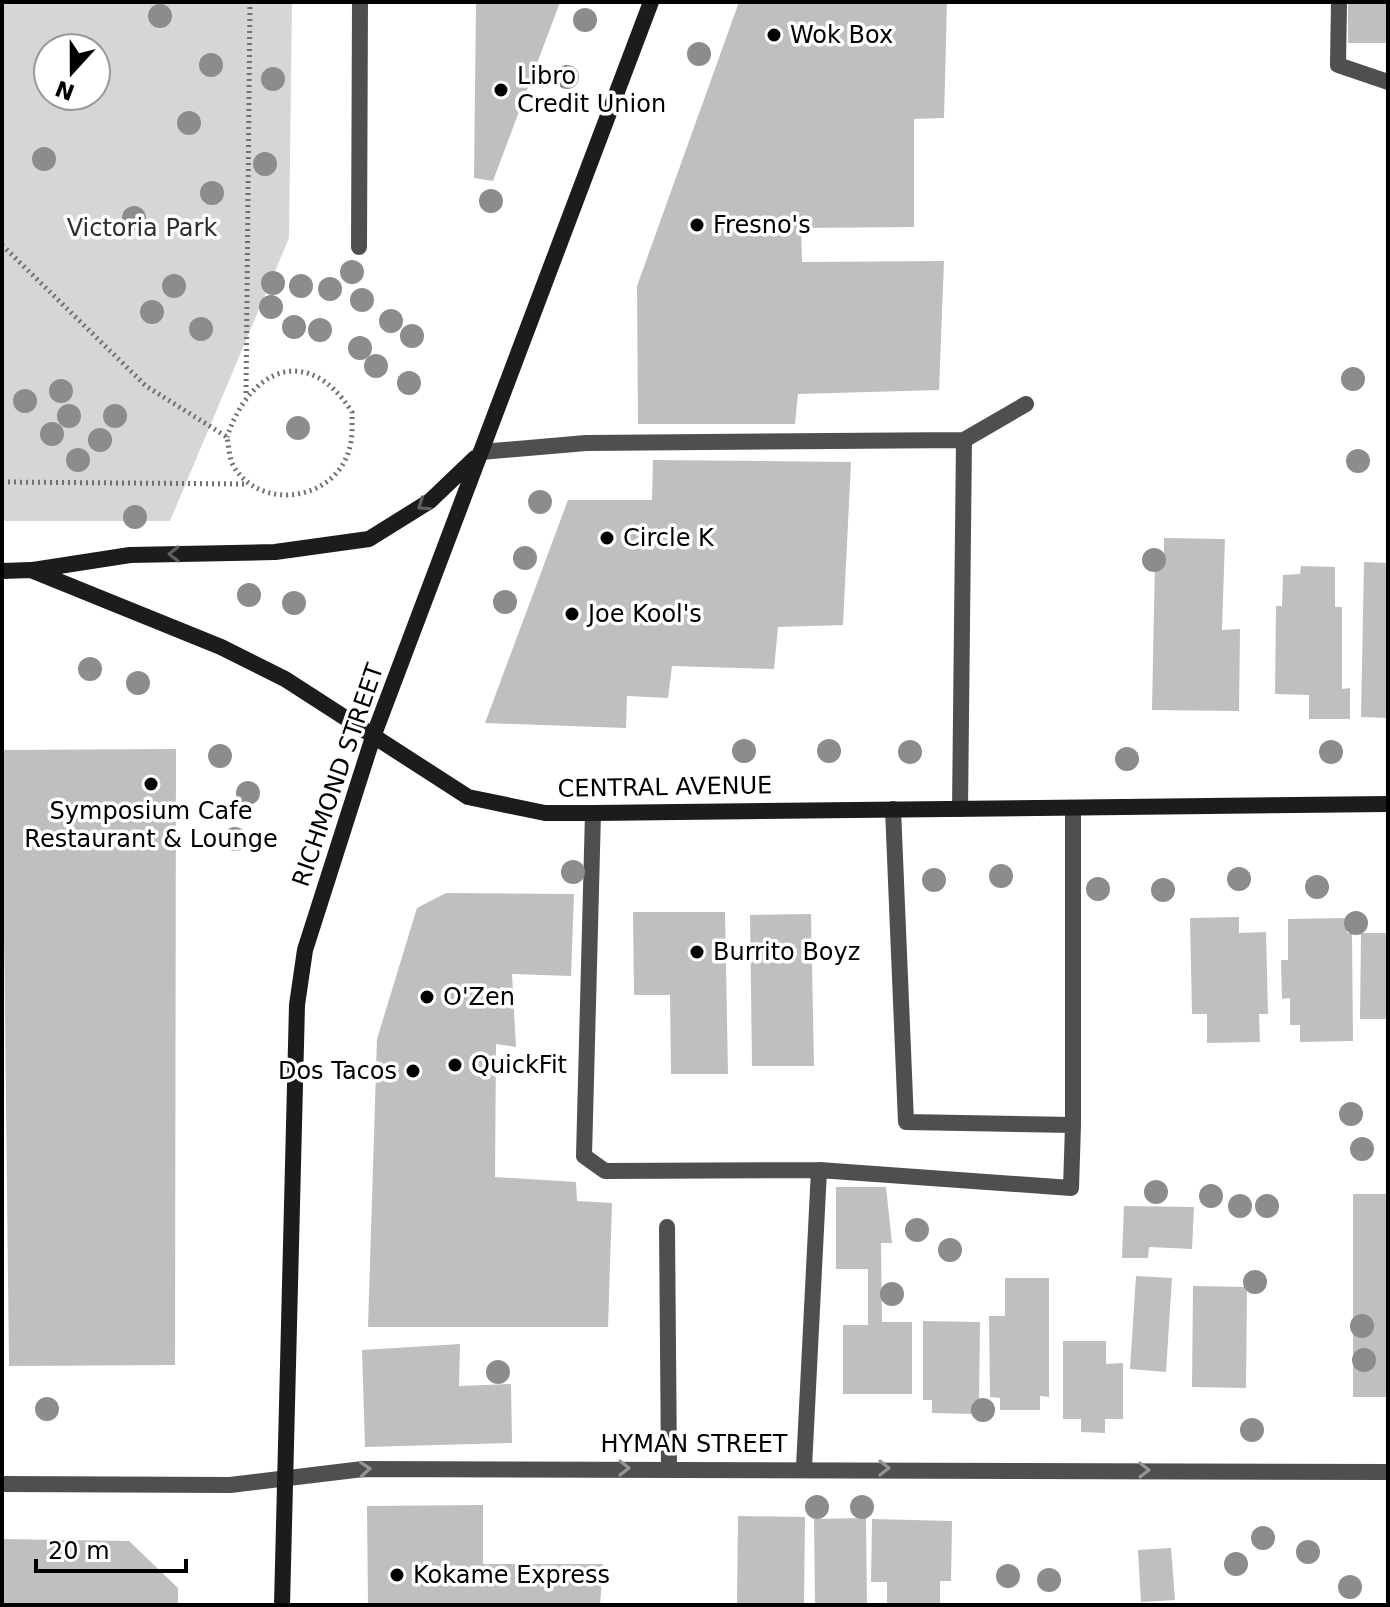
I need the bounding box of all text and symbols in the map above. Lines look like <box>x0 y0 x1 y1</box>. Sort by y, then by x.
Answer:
place label: Wok Box <box>790 21 893 49</box>
marker: Wok Box <box>765 26 783 44</box>
north arrow <box>32 32 112 112</box>
place label: Libro Credit Union <box>517 62 666 118</box>
text: N <box>52 75 78 105</box>
marker: Libro Credit Union <box>492 81 510 99</box>
place label: Fresno's <box>713 211 811 239</box>
park label: Victoria Park <box>67 214 217 242</box>
marker: Fresno's <box>688 216 706 234</box>
one-way arrow <box>418 495 432 510</box>
place label: Circle K <box>623 524 715 552</box>
marker: Circle K <box>598 529 616 547</box>
one-way arrow <box>167 545 180 563</box>
place label: Joe Kool's <box>586 600 702 628</box>
marker: Joe Kool's <box>563 605 581 623</box>
street label: RICHMOND STREET <box>287 660 389 890</box>
street label: CENTRAL AVENUE <box>557 771 773 803</box>
marker: Symposium Cafe Restaurant & Lounge <box>142 775 160 793</box>
place label: Symposium Cafe Restaurant & Lounge <box>24 797 278 853</box>
place label: Burrito Boyz <box>713 938 860 966</box>
marker: Burrito Boyz <box>688 943 706 961</box>
place label: O'Zen <box>443 983 515 1011</box>
marker: O'Zen <box>418 988 436 1006</box>
place label: QuickFit <box>471 1051 567 1079</box>
marker: QuickFit <box>446 1056 464 1074</box>
place label: Dos Tacos <box>278 1057 397 1085</box>
marker: Dos Tacos <box>404 1062 422 1080</box>
street label: HYMAN STREET <box>601 1430 788 1458</box>
one-way arrow <box>618 1459 631 1477</box>
one-way arrow <box>878 1459 891 1477</box>
one-way arrow <box>359 1461 371 1478</box>
one-way arrow <box>1138 1461 1151 1479</box>
scale bar <box>36 1523 186 1573</box>
text: 20 m <box>48 1537 110 1565</box>
place label: Kokame Express <box>413 1561 610 1589</box>
marker: Kokame Express <box>388 1566 406 1584</box>

